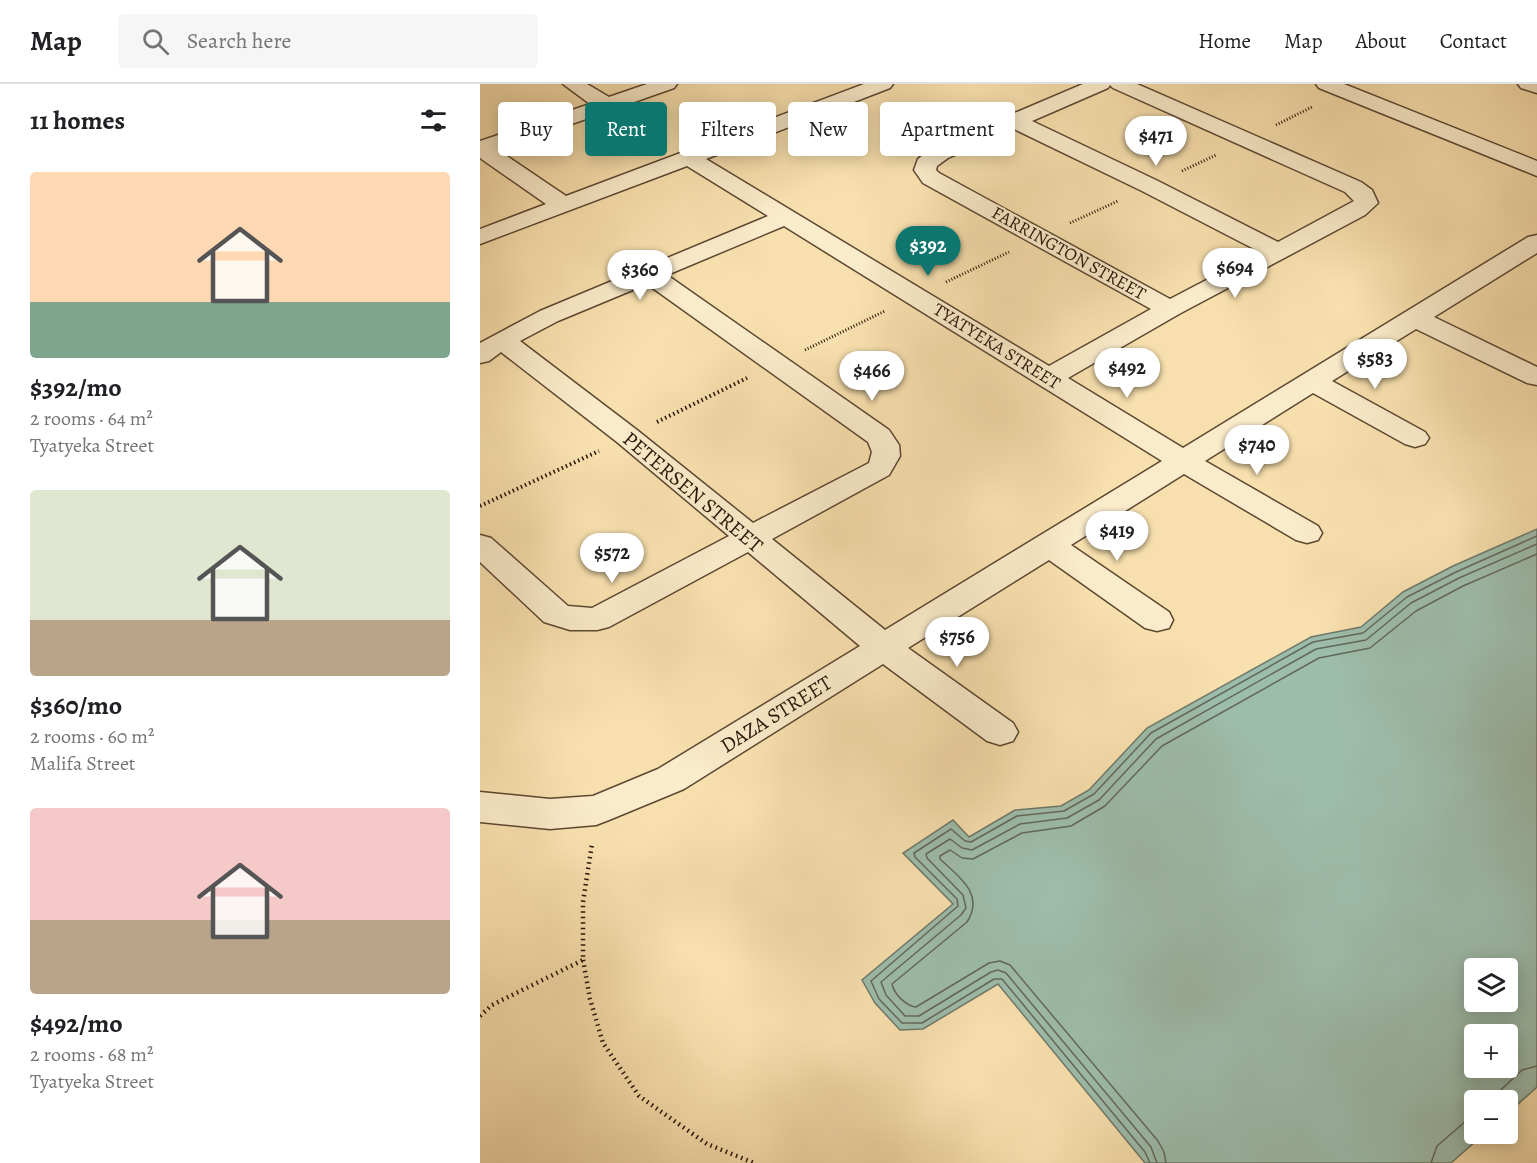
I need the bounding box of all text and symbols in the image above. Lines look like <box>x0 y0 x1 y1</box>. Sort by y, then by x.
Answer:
search box <box>118 14 538 68</box>
text: Map <box>30 22 82 60</box>
icon: search <box>139 25 172 58</box>
text: Search here <box>187 26 291 56</box>
text: Home <box>1198 27 1251 55</box>
text: Map <box>1284 27 1322 55</box>
text: About <box>1355 27 1407 55</box>
text: Contact <box>1440 27 1507 55</box>
chip: Buy <box>498 102 573 156</box>
chip: Rent <box>585 102 667 156</box>
chip: Filters <box>679 102 776 156</box>
chip: New <box>788 102 868 156</box>
chip: Apartment <box>880 102 1015 156</box>
text: 11 homes <box>30 103 125 138</box>
icon: filters <box>417 104 450 137</box>
pin: $471 <box>1120 116 1192 167</box>
text: $471 <box>1139 122 1173 149</box>
street label: FARRINGTON STREET <box>988 201 1151 305</box>
icon: home <box>186 211 294 319</box>
pin: $392 <box>892 226 964 277</box>
text: $392 <box>910 232 946 259</box>
pin: $694 <box>1199 248 1271 299</box>
pin: $360 <box>604 250 676 301</box>
text: $694 <box>1216 254 1254 281</box>
text: $360 <box>621 256 659 283</box>
street label: TYATYEKA STREET <box>929 297 1065 395</box>
pin: $583 <box>1339 339 1411 390</box>
text: $583 <box>1357 345 1393 372</box>
pin: $492 <box>1091 348 1163 399</box>
pin: $466 <box>836 351 908 402</box>
text: $492 <box>1108 354 1146 381</box>
text: $466 <box>853 357 891 384</box>
text: $392/mo <box>30 370 122 405</box>
text: 2 rooms · 64 m² <box>30 405 153 432</box>
street label: PETERSEN STREET <box>617 425 770 559</box>
pin: $740 <box>1221 425 1293 476</box>
text: $740 <box>1238 431 1276 458</box>
text: Tyatyeka Street <box>30 432 154 459</box>
pin: $419 <box>1081 511 1153 562</box>
text: $419 <box>1099 517 1135 544</box>
icon: home <box>186 529 294 637</box>
pin: $572 <box>576 533 648 584</box>
text: $572 <box>594 539 630 566</box>
pin: $756 <box>921 617 993 668</box>
text: $756 <box>939 623 975 650</box>
street label: DAZA STREET <box>715 668 838 759</box>
text: $360/mo <box>30 688 122 723</box>
text: 2 rooms · 60 m² <box>30 723 154 750</box>
text: Malifa Street <box>30 750 135 777</box>
icon: home <box>186 847 294 955</box>
map controls <box>1464 958 1518 1144</box>
button: layers <box>1464 958 1518 1012</box>
text: $492/mo <box>30 1006 123 1041</box>
button: + <box>1464 1024 1518 1078</box>
text: 2 rooms · 68 m² <box>30 1041 154 1068</box>
text: Tyatyeka Street <box>30 1068 154 1095</box>
button: − <box>1464 1090 1518 1144</box>

